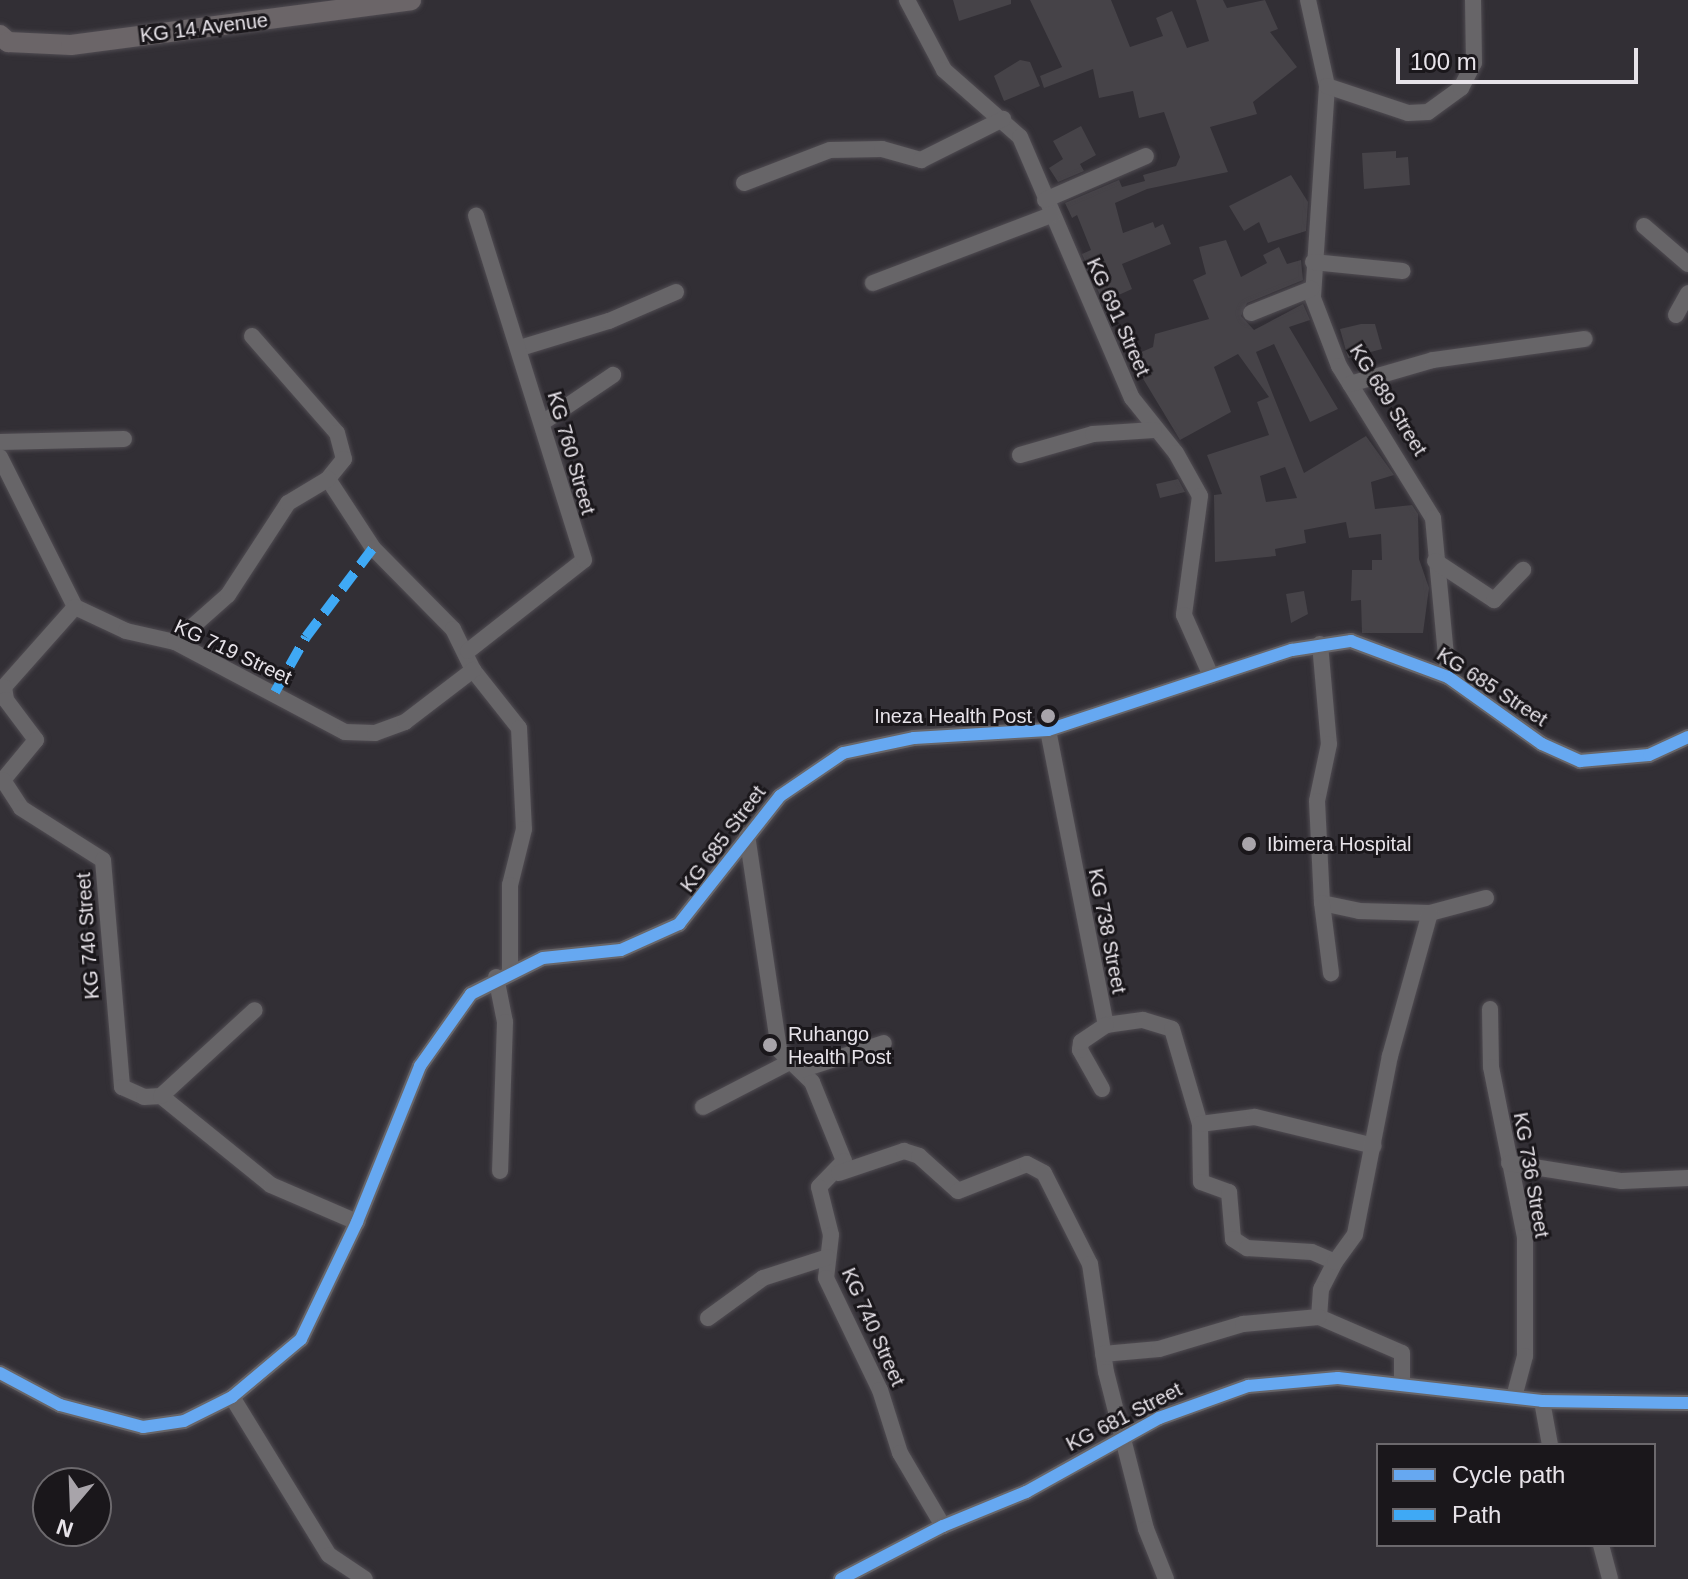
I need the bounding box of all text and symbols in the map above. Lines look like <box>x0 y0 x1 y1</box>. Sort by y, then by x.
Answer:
street label: KG 14 Avenue <box>138 8 270 48</box>
scale bar <box>1400 32 1642 82</box>
text: 100 m <box>1410 48 1477 75</box>
street label: KG 691 Street <box>1081 254 1155 380</box>
street label: KG 689 Street <box>1344 340 1432 460</box>
street label: KG 760 Street <box>542 389 600 517</box>
street label: KG 719 Street <box>170 614 296 690</box>
street label: KG 685 Street <box>1432 642 1552 732</box>
place label: Ineza Health Post <box>874 704 1032 728</box>
marker: Ineza Health Post <box>1039 707 1057 725</box>
street label: KG 685 Street <box>675 781 771 897</box>
place label: Ibimera Hospital <box>1267 832 1412 856</box>
marker: Ibimera Hospital <box>1238 833 1260 855</box>
street label: KG 738 Street <box>1083 867 1131 995</box>
street label: KG 746 Street <box>72 872 104 1000</box>
place label: Ruhango Health Post <box>788 1022 891 1069</box>
marker: Ruhango Health Post <box>759 1034 781 1056</box>
street label: KG 736 Street <box>1508 1111 1554 1239</box>
street label: KG 740 Street <box>836 1264 910 1390</box>
street label: KG 681 Street <box>1062 1378 1186 1456</box>
legend <box>1376 1443 1656 1547</box>
text: Cycle path <box>1452 1461 1565 1488</box>
north arrow <box>32 1467 112 1547</box>
text: Path <box>1452 1501 1501 1528</box>
text: N <box>53 1514 76 1543</box>

